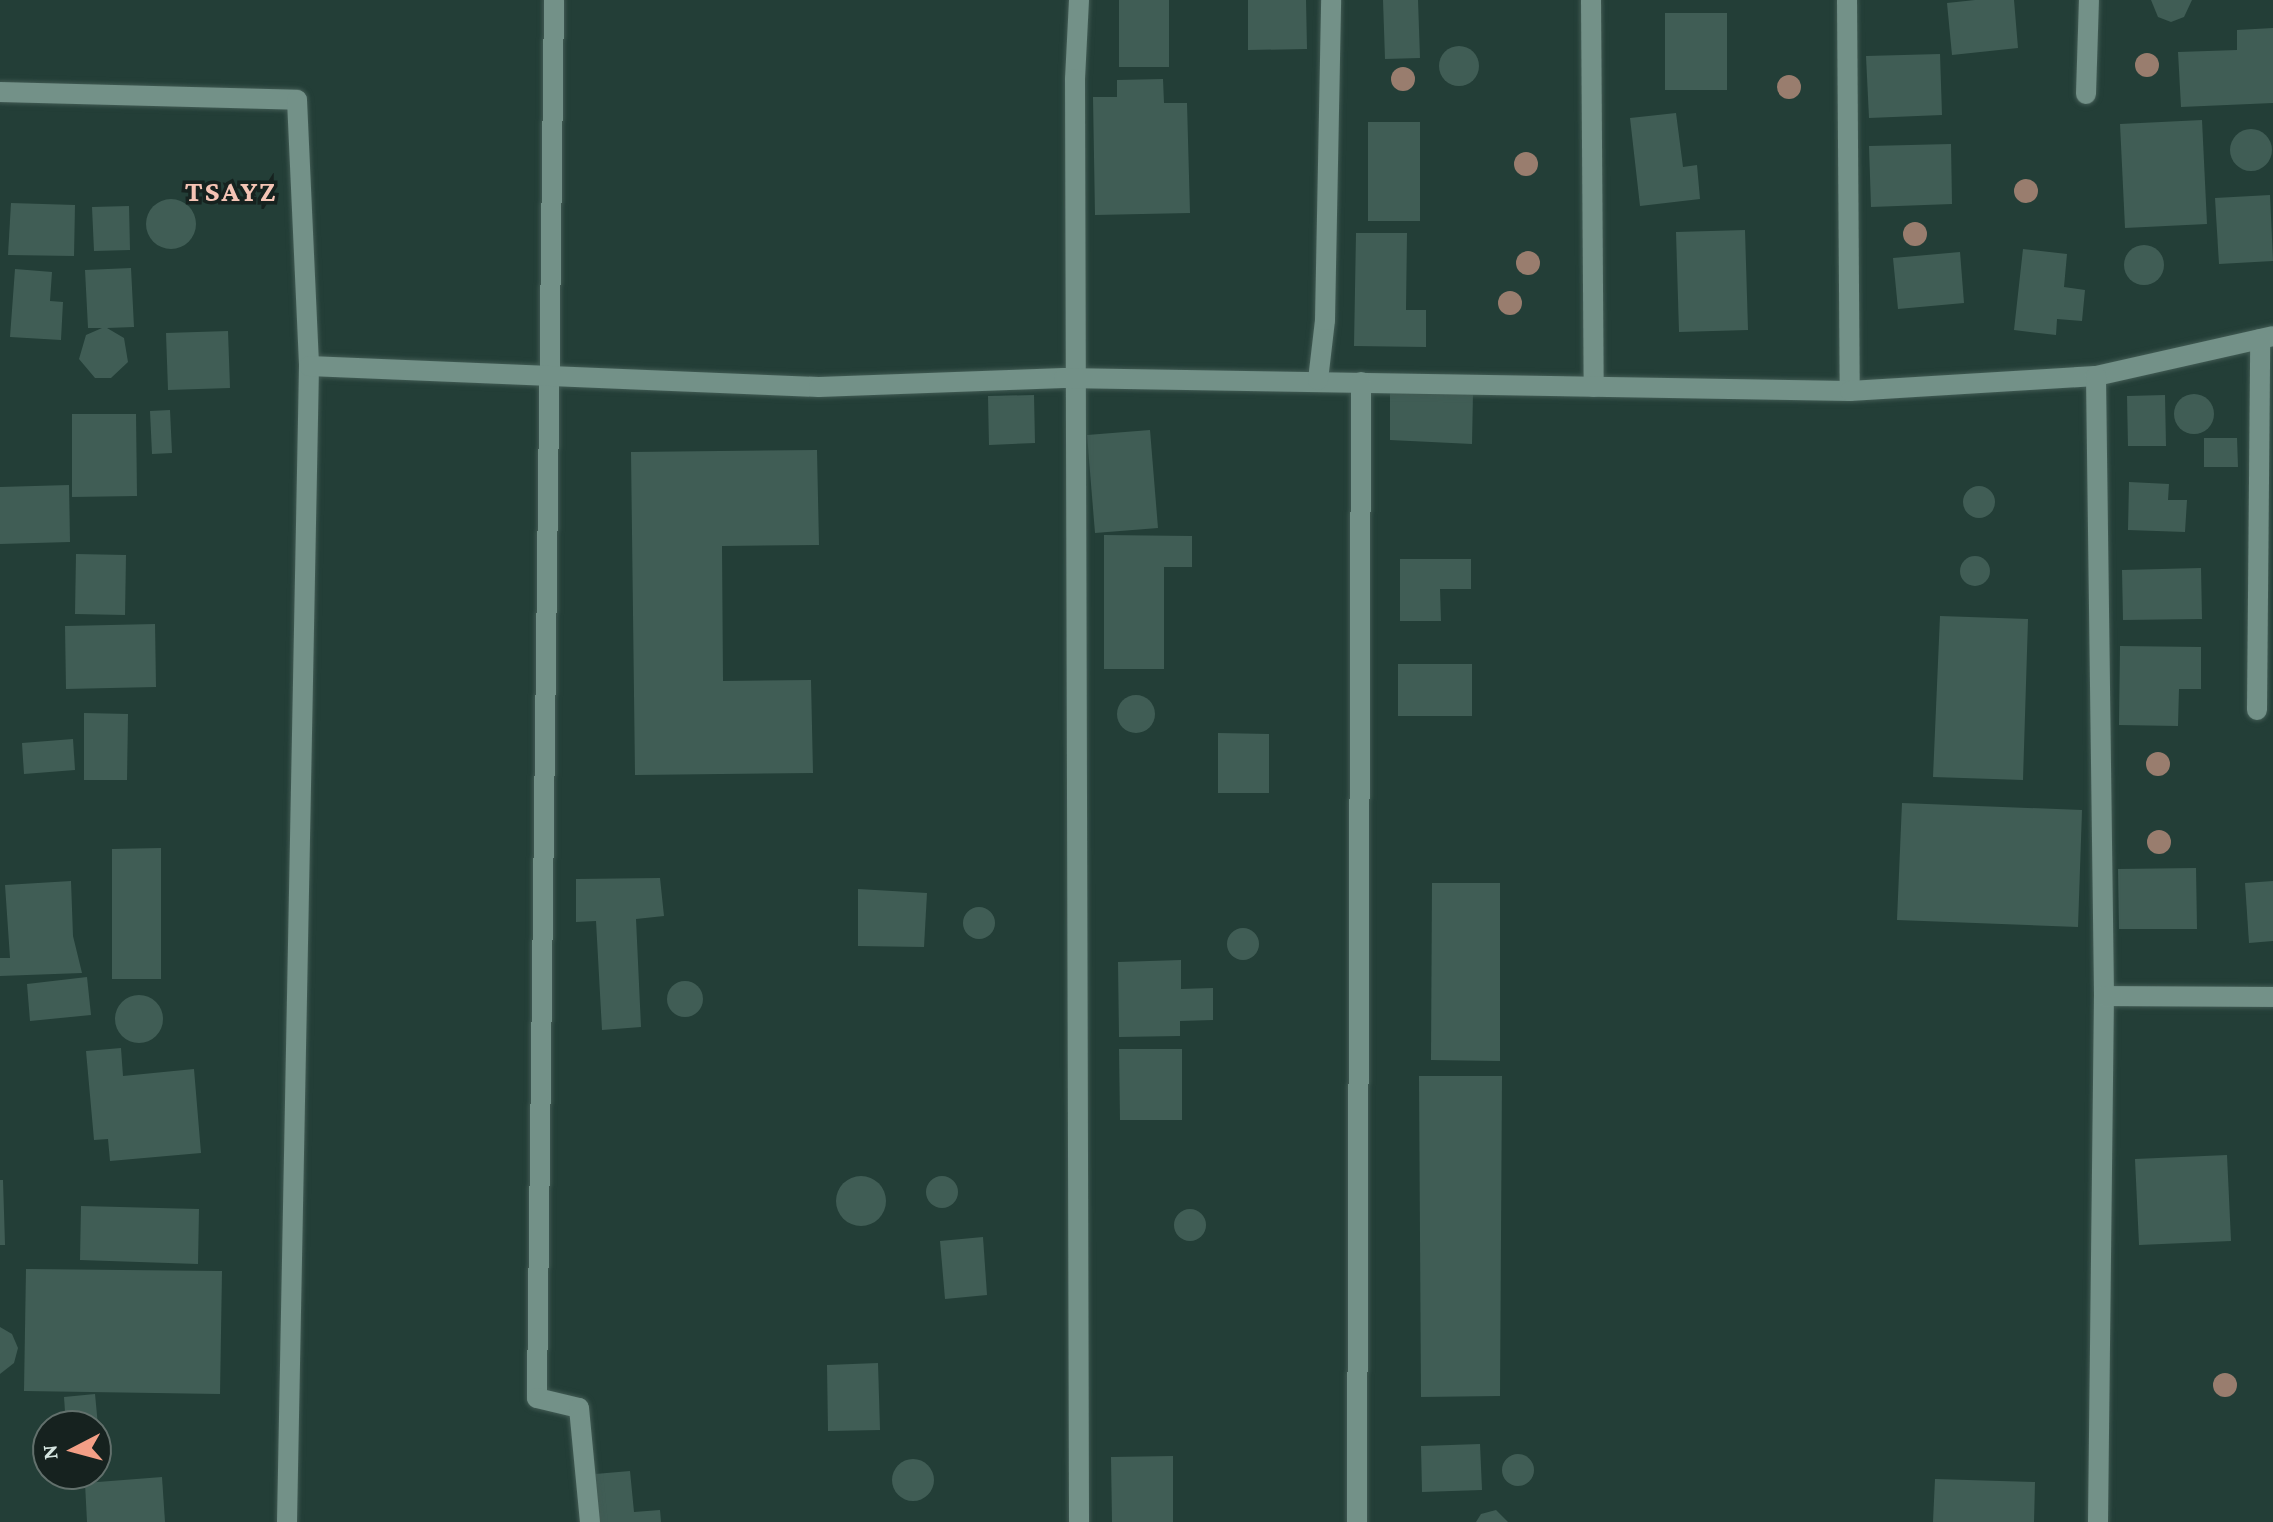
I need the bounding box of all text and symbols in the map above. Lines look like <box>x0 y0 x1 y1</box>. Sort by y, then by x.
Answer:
district label: TSAYZ <box>185 173 277 209</box>
north arrow <box>32 1410 112 1490</box>
text: N <box>36 1444 63 1461</box>

